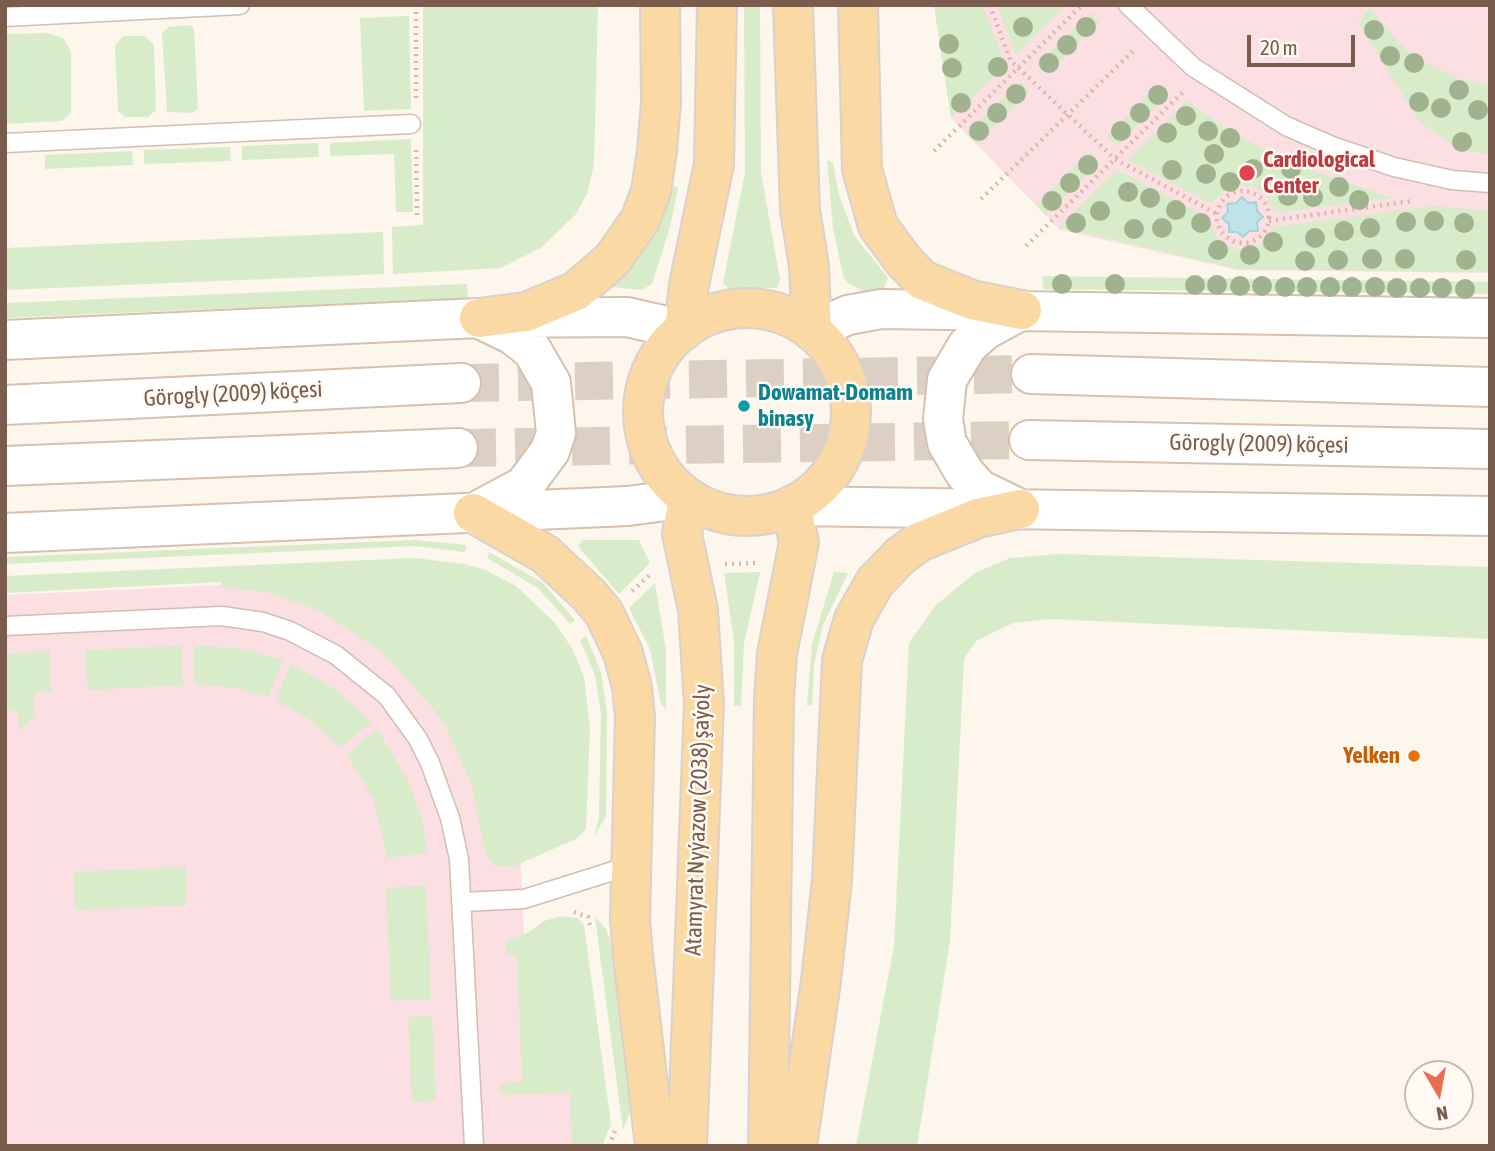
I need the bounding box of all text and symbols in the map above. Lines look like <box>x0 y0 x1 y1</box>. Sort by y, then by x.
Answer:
scale bar <box>1250 21 1358 65</box>
text: 20 m <box>1260 35 1298 59</box>
place label: Cardiological Center <box>1263 146 1375 200</box>
marker: Cardiological Center <box>1237 163 1257 183</box>
street label: Görogly (2009) köçesi <box>143 376 323 412</box>
place label: Dowamat-Domam binasy <box>758 379 913 433</box>
marker: Dowamat-Domam binasy <box>736 398 752 414</box>
street label: Görogly (2009) köçesi <box>1169 429 1349 459</box>
street label: Atamyrat Nyýazow (2038) şaýoly <box>679 684 717 956</box>
place label: Yelken <box>1343 742 1400 770</box>
marker: Yelken <box>1406 748 1422 764</box>
north arrow <box>1404 1060 1474 1130</box>
text: N <box>1435 1102 1450 1126</box>

